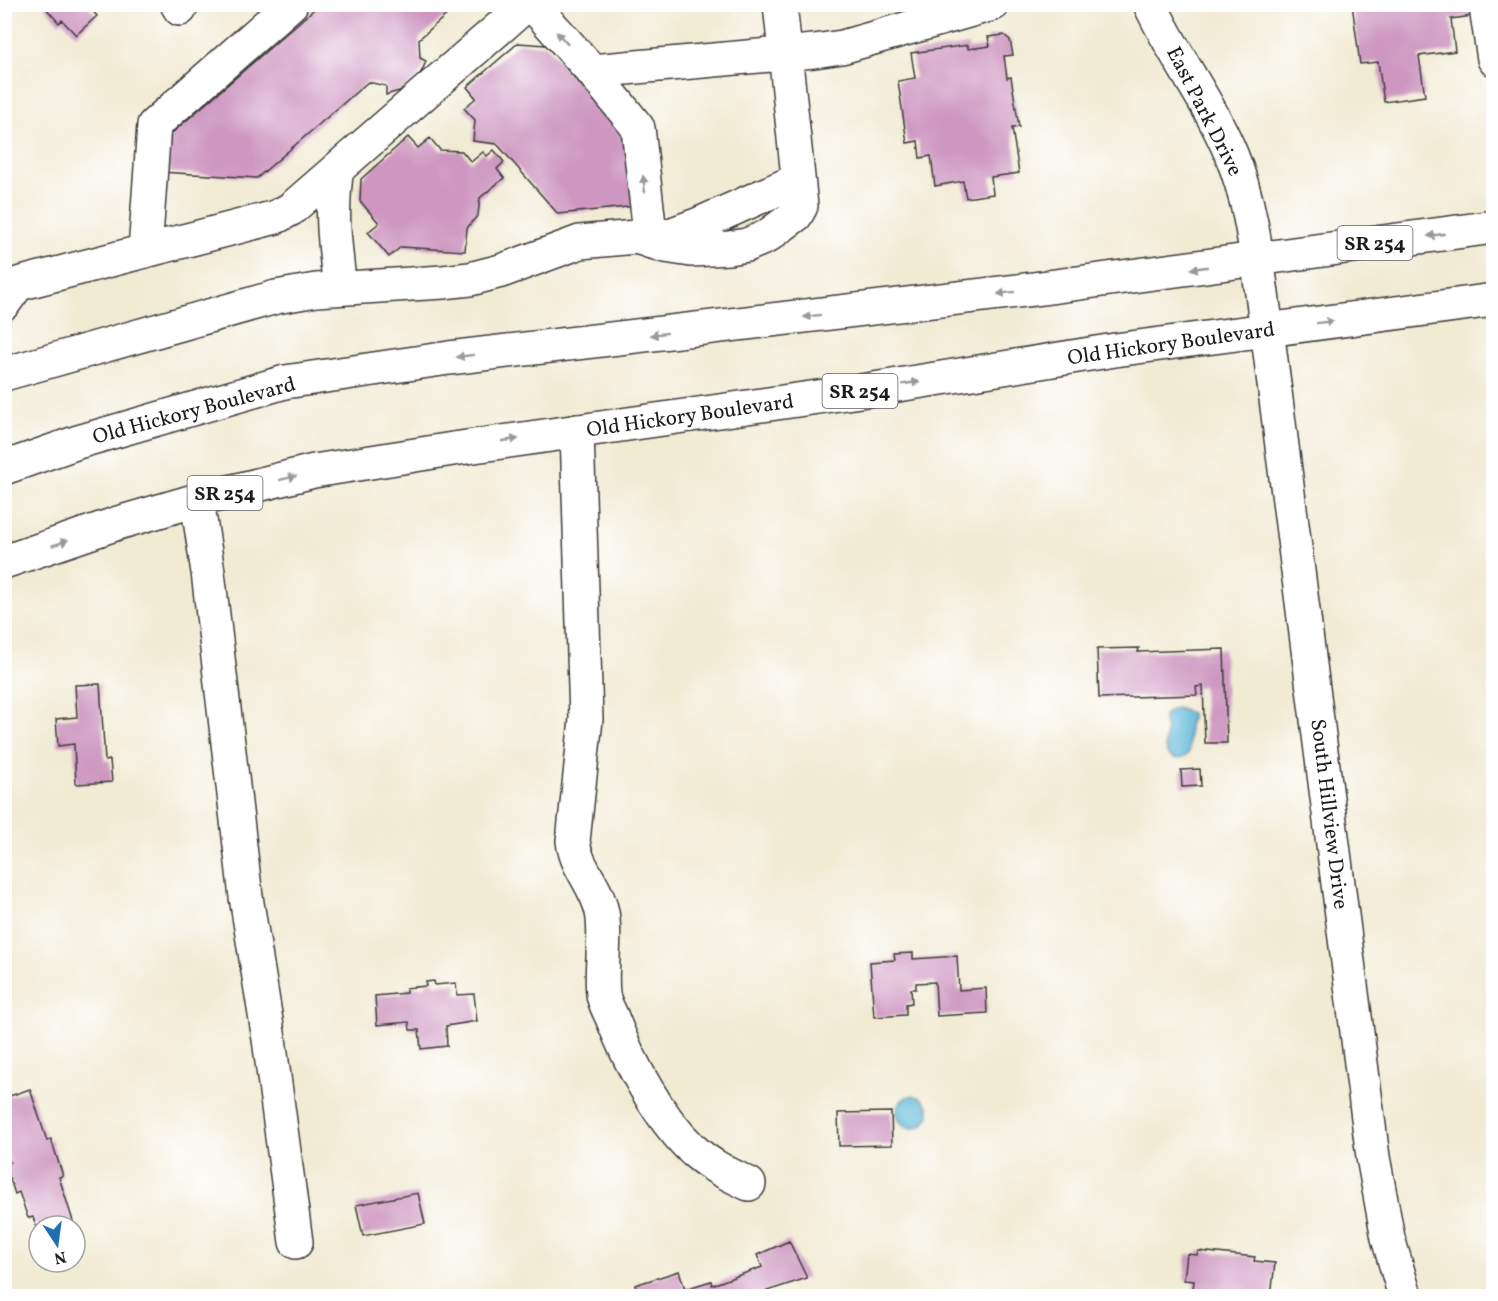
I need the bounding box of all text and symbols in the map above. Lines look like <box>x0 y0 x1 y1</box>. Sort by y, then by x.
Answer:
one-way arrow <box>556 31 569 46</box>
street label: East Park Drive <box>1159 42 1249 182</box>
one-way arrow <box>639 174 649 193</box>
road number: SR 254 <box>1338 226 1412 260</box>
one-way arrow <box>1426 230 1445 240</box>
one-way arrow <box>1189 263 1208 272</box>
one-way arrow <box>996 288 1015 298</box>
one-way arrow <box>802 311 821 320</box>
street label: Old Hickory Boulevard <box>1066 316 1277 373</box>
one-way arrow <box>1316 317 1335 327</box>
one-way arrow <box>649 329 668 338</box>
one-way arrow <box>455 351 474 361</box>
street label: Old Hickory Boulevard <box>90 370 299 453</box>
road number: SR 254 <box>822 374 898 408</box>
one-way arrow <box>902 378 921 387</box>
street label: Old Hickory Boulevard <box>585 388 796 445</box>
one-way arrow <box>501 436 520 445</box>
one-way arrow <box>278 472 297 482</box>
road number: SR 254 <box>188 476 262 510</box>
one-way arrow <box>51 538 69 548</box>
street label: South Hillview Drive <box>1302 717 1355 911</box>
north arrow <box>27 1214 87 1274</box>
text: N <box>51 1245 68 1269</box>

